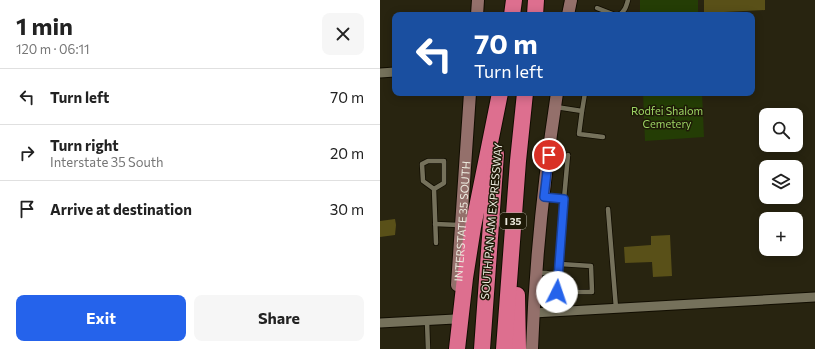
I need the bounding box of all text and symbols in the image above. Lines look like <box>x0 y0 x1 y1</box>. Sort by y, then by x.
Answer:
text: 1 min <box>16 11 73 40</box>
button: close <box>322 13 364 55</box>
text: 70 m <box>474 26 538 60</box>
icon: left <box>408 28 460 80</box>
text: 120 m · 06:11 <box>16 41 90 57</box>
text: Turn left <box>474 60 543 82</box>
icon: left <box>16 86 38 108</box>
text: Turn left <box>50 88 109 106</box>
text: 70 m <box>330 88 364 106</box>
park label: Rodfei Shalom Cemetery <box>631 104 703 130</box>
map controls <box>759 108 803 256</box>
button: search <box>759 108 803 152</box>
text: Turn right <box>50 136 119 154</box>
pin <box>532 138 566 172</box>
icon: right <box>16 142 38 164</box>
street label: SOUTH PAN AM EXPRESSWAY <box>478 142 504 300</box>
text: 20 m <box>330 144 364 162</box>
icon: arrive <box>538 144 560 166</box>
text: Interstate 35 South <box>50 154 164 170</box>
button: layers <box>759 160 803 204</box>
street label: INTERSTATE 35 SOUTH <box>451 161 472 282</box>
icon: arrive <box>16 198 38 220</box>
text: Arrive at destination <box>50 200 192 218</box>
text: 30 m <box>330 200 364 218</box>
button: + <box>759 212 803 256</box>
road number: I 35 <box>500 213 526 229</box>
position arrow <box>536 271 578 313</box>
button: Exit <box>16 295 186 341</box>
button: Share <box>194 295 364 341</box>

